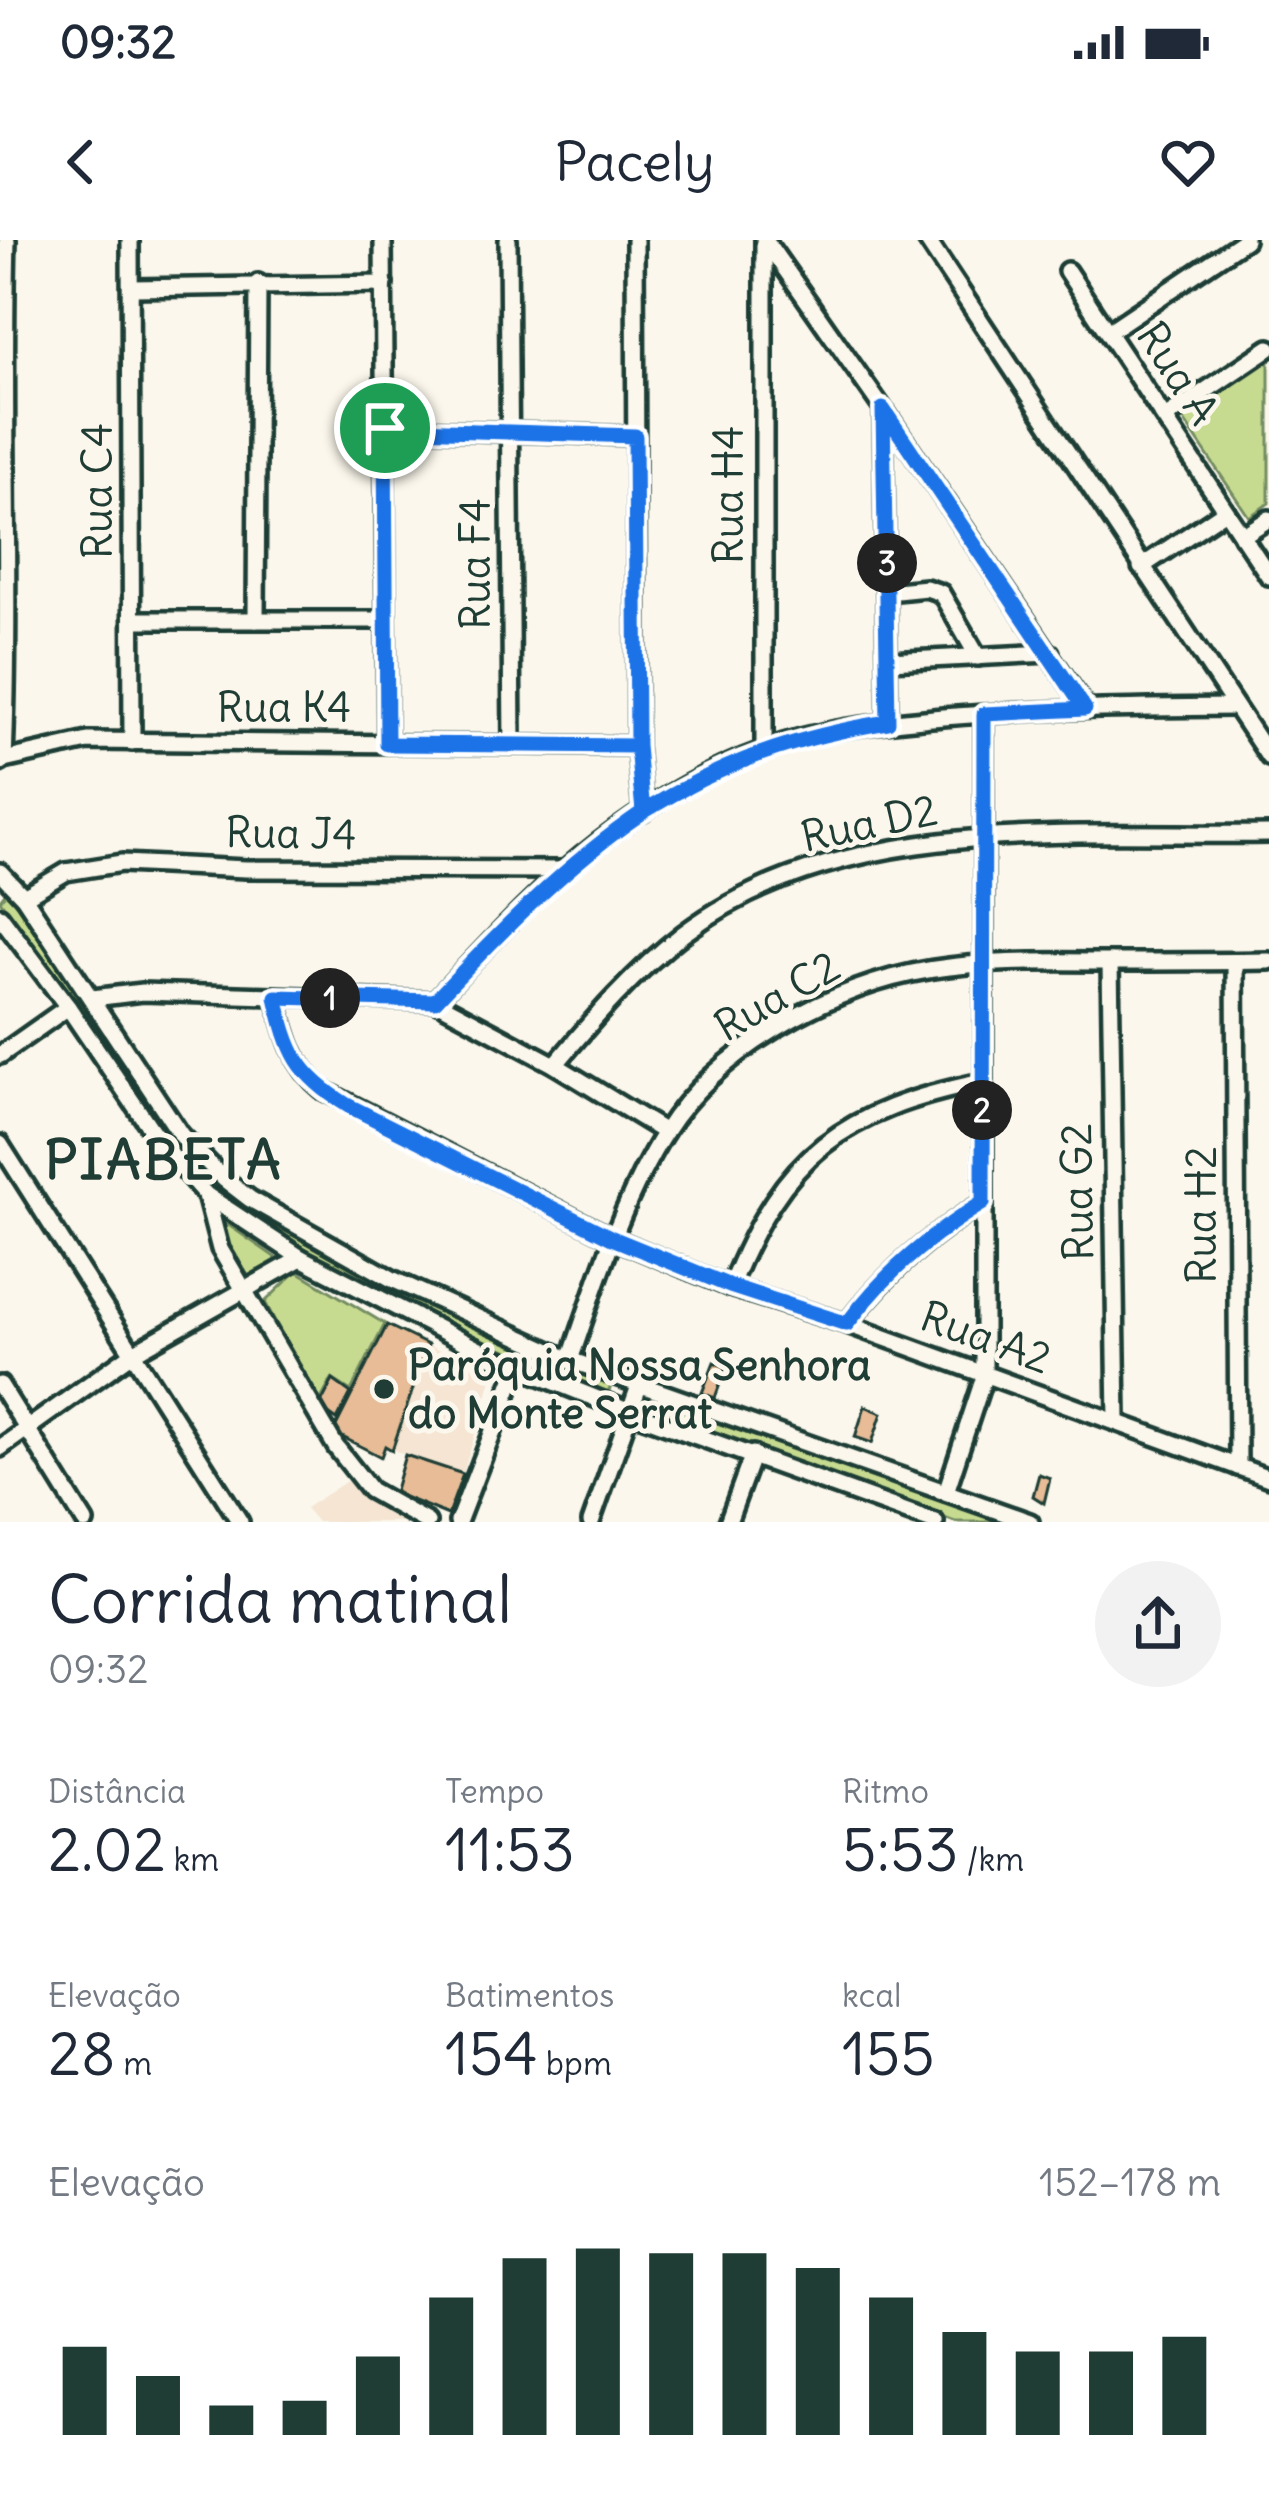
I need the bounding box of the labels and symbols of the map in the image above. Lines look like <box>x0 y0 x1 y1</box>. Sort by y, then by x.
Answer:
street label: Rua A <box>1126 312 1230 434</box>
pin <box>334 377 436 479</box>
street label: Rua C4 <box>71 423 123 559</box>
street label: Rua H4 <box>702 425 754 565</box>
street label: Rua F4 <box>449 498 501 630</box>
pin: 3 <box>857 533 917 593</box>
street label: Rua K4 <box>217 681 351 733</box>
street label: Rua D2 <box>796 783 942 863</box>
street label: Rua J4 <box>225 806 357 860</box>
street label: Rua C2 <box>705 940 849 1052</box>
pin: 1 <box>300 968 360 1028</box>
pin: 2 <box>952 1080 1012 1140</box>
street label: Rua G2 <box>1050 1122 1104 1262</box>
district label: PIABETA <box>44 1126 284 1194</box>
street label: Rua H2 <box>1175 1146 1227 1284</box>
street label: Rua A2 <box>914 1290 1058 1384</box>
place label: Paróquia Nossa Senhora do Monte Serrat <box>408 1339 871 1439</box>
marker: Paróquia Nossa Senhora do Monte Serrat <box>371 1376 397 1402</box>

